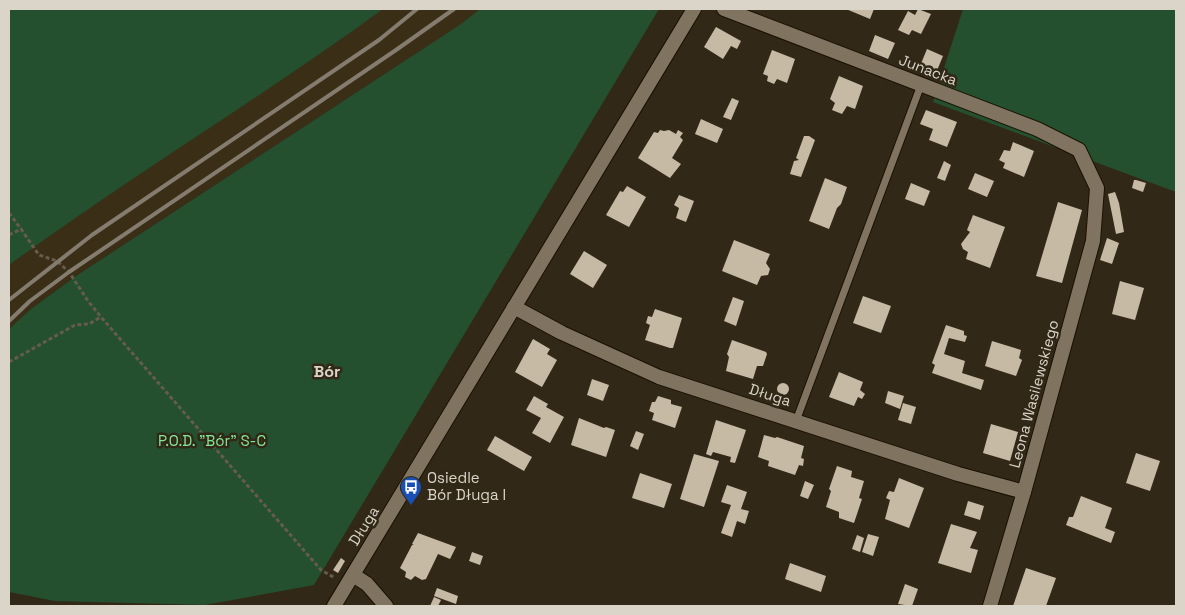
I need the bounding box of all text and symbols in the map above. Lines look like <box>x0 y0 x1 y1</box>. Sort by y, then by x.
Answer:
street label: Junacka <box>896 50 960 89</box>
street label: Leona Wasilewskiego <box>1005 318 1062 470</box>
district label: Bór <box>314 361 340 382</box>
street label: Długa <box>747 379 794 410</box>
park label: P.O.D. "Bór" S-C <box>158 431 266 450</box>
place label: Osiedle Bór Długa I <box>427 468 506 504</box>
bus stop icon: Osiedle Bór Długa I <box>399 475 423 506</box>
street label: Długa <box>344 502 383 549</box>

